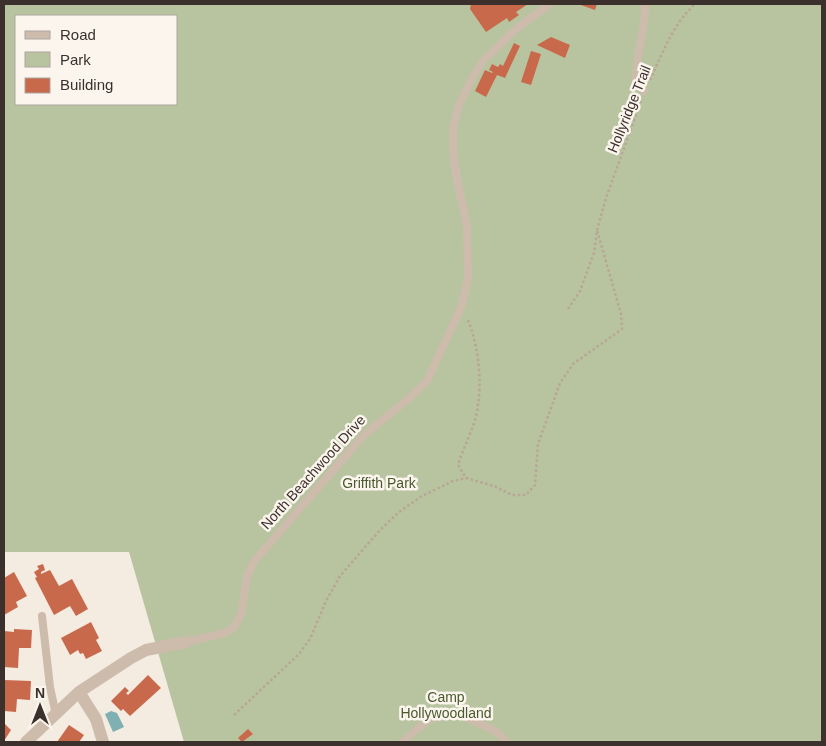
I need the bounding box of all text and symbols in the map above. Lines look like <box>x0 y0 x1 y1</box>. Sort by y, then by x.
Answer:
legend <box>15 15 178 105</box>
text: Road <box>60 26 96 43</box>
text: Park <box>60 51 91 68</box>
street label: Hollyridge Trail <box>604 63 654 155</box>
text: Building <box>60 76 113 93</box>
street label: North Beachwood Drive <box>258 412 369 532</box>
park label: Griffith Park <box>342 475 417 491</box>
north arrow <box>15 681 65 731</box>
text: N <box>35 685 45 701</box>
park label: Camp Hollywoodland <box>400 689 492 721</box>

